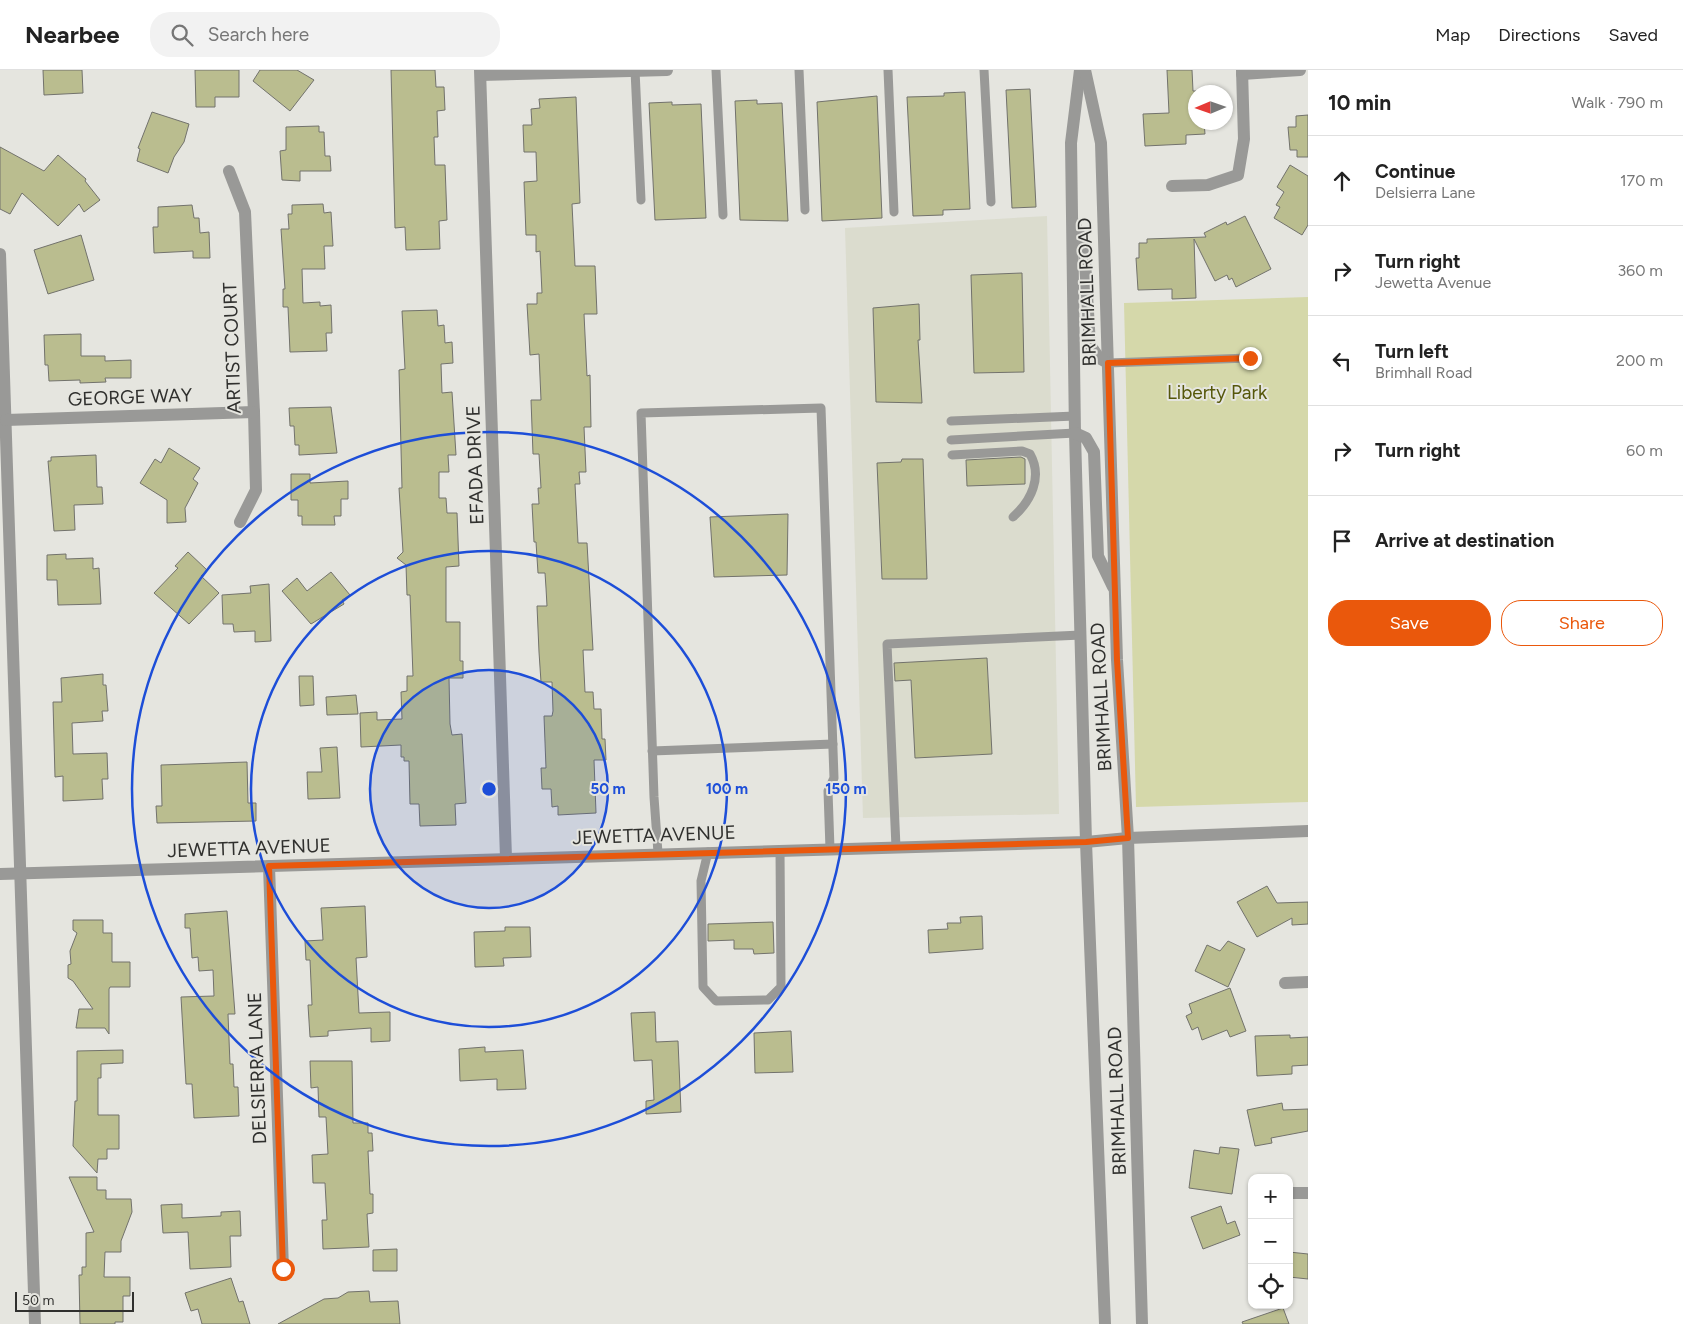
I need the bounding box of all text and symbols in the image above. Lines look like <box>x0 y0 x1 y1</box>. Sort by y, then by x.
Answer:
search box <box>150 12 500 57</box>
text: Nearbee <box>25 20 120 49</box>
icon: search <box>168 21 196 49</box>
text: Search here <box>208 23 309 46</box>
text: Map <box>1435 24 1470 46</box>
text: Directions <box>1498 24 1580 46</box>
text: Saved <box>1608 24 1658 46</box>
north arrow <box>1188 85 1233 130</box>
text: 10 min <box>1328 90 1391 115</box>
text: Walk · 790 m <box>1571 93 1663 112</box>
text: Continue <box>1375 160 1455 183</box>
icon: ahead <box>1328 167 1356 195</box>
text: 170 m <box>1620 171 1663 190</box>
text: Delsierra Lane <box>1375 183 1475 202</box>
street label: BRIMHALL ROAD <box>1073 217 1101 367</box>
text: Turn right <box>1375 250 1461 273</box>
icon: right <box>1328 257 1356 285</box>
text: 360 m <box>1617 261 1663 280</box>
text: Jewetta Avenue <box>1375 273 1491 292</box>
street label: ARTIST COURT <box>218 281 246 414</box>
text: Turn left <box>1375 340 1449 363</box>
route end <box>1239 347 1262 370</box>
icon: left <box>1328 347 1356 375</box>
text: 200 m <box>1616 351 1663 370</box>
text: Brimhall Road <box>1375 363 1472 382</box>
park label: Liberty Park <box>1167 381 1268 404</box>
street label: GEORGE WAY <box>67 383 193 411</box>
street label: EFADA DRIVE <box>461 405 489 525</box>
icon: right <box>1328 437 1356 465</box>
text: Turn right <box>1375 439 1461 462</box>
text: 60 m <box>1626 441 1663 460</box>
icon: arrive <box>1328 527 1356 555</box>
text: Arrive at destination <box>1375 529 1554 552</box>
button: Save <box>1328 600 1491 646</box>
button: Share <box>1501 600 1663 646</box>
street label: BRIMHALL ROAD <box>1086 622 1116 772</box>
centre of rings <box>480 780 498 798</box>
text: 50 m <box>590 780 626 798</box>
text: 100 m <box>706 780 748 798</box>
text: 150 m <box>825 780 867 798</box>
street label: JEWETTA AVENUE <box>572 821 736 849</box>
street label: JEWETTA AVENUE <box>167 834 331 862</box>
street label: DELSIERRA LANE <box>243 991 271 1145</box>
street label: BRIMHALL ROAD <box>1103 1026 1131 1176</box>
map controls <box>1248 1174 1293 1309</box>
button: + <box>1248 1174 1293 1219</box>
button: − <box>1248 1219 1293 1264</box>
route start <box>272 1258 295 1281</box>
button: locate <box>1248 1264 1293 1309</box>
scale bar <box>15 1289 134 1312</box>
text: 50 m <box>22 1292 54 1309</box>

